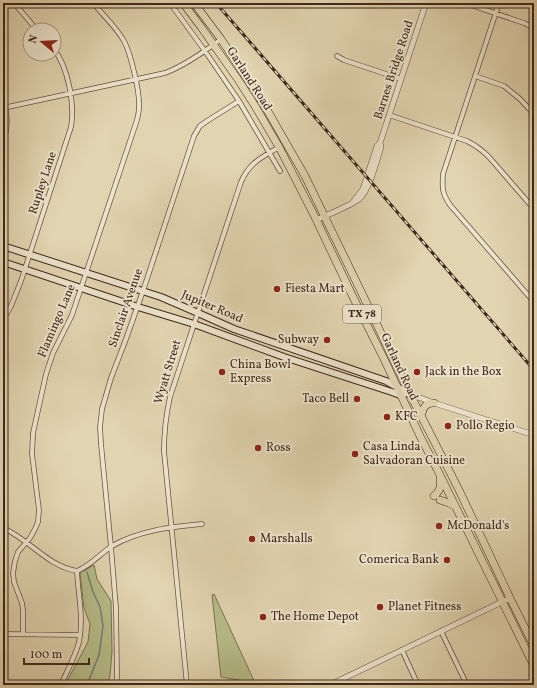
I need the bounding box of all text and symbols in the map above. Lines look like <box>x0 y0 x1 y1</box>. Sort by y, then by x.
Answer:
street label: Barnes Bridge Road <box>370 18 418 121</box>
north arrow <box>22 22 62 62</box>
text: N <box>26 33 42 45</box>
street label: Garland Road <box>222 44 276 114</box>
street label: Rupley Lane <box>25 149 61 216</box>
street label: Sinclair Avenue <box>105 266 147 350</box>
place label: Fiesta Mart <box>285 281 345 297</box>
street label: Flamingo Lane <box>34 282 80 360</box>
marker: Fiesta Mart <box>272 284 282 294</box>
street label: Jupiter Road <box>179 287 245 327</box>
road number: TX 78 <box>343 305 381 323</box>
street label: Garland Road <box>376 331 422 404</box>
place label: Subway <box>278 332 320 348</box>
marker: Subway <box>322 335 332 345</box>
street label: Wyatt Street <box>151 338 185 406</box>
place label: China Bowl Express <box>230 357 291 387</box>
place label: Jack in the Box <box>425 364 501 380</box>
marker: China Bowl Express <box>217 367 227 377</box>
marker: Jack in the Box <box>412 367 422 377</box>
place label: Taco Bell <box>302 391 349 407</box>
marker: Taco Bell <box>352 394 362 404</box>
place label: KFC <box>395 409 418 425</box>
marker: KFC <box>382 412 392 422</box>
place label: Pollo Regio <box>456 418 515 434</box>
marker: Pollo Regio <box>443 421 453 431</box>
place label: Casa Linda Salvadoran Cuisine <box>363 439 465 469</box>
place label: Ross <box>266 440 291 456</box>
marker: Ross <box>253 443 263 453</box>
marker: Casa Linda Salvadoran Cuisine <box>350 449 360 459</box>
place label: McDonald's <box>447 518 509 534</box>
marker: McDonald's <box>434 521 444 531</box>
place label: Marshalls <box>260 531 313 547</box>
marker: Marshalls <box>247 534 257 544</box>
place label: Comerica Bank <box>359 552 439 568</box>
marker: Comerica Bank <box>442 555 452 565</box>
place label: Planet Fitness <box>388 599 461 615</box>
marker: Planet Fitness <box>375 602 385 612</box>
place label: The Home Depot <box>271 609 359 625</box>
marker: The Home Depot <box>258 612 268 622</box>
scale bar <box>24 640 89 666</box>
text: 100 m <box>30 647 63 663</box>

